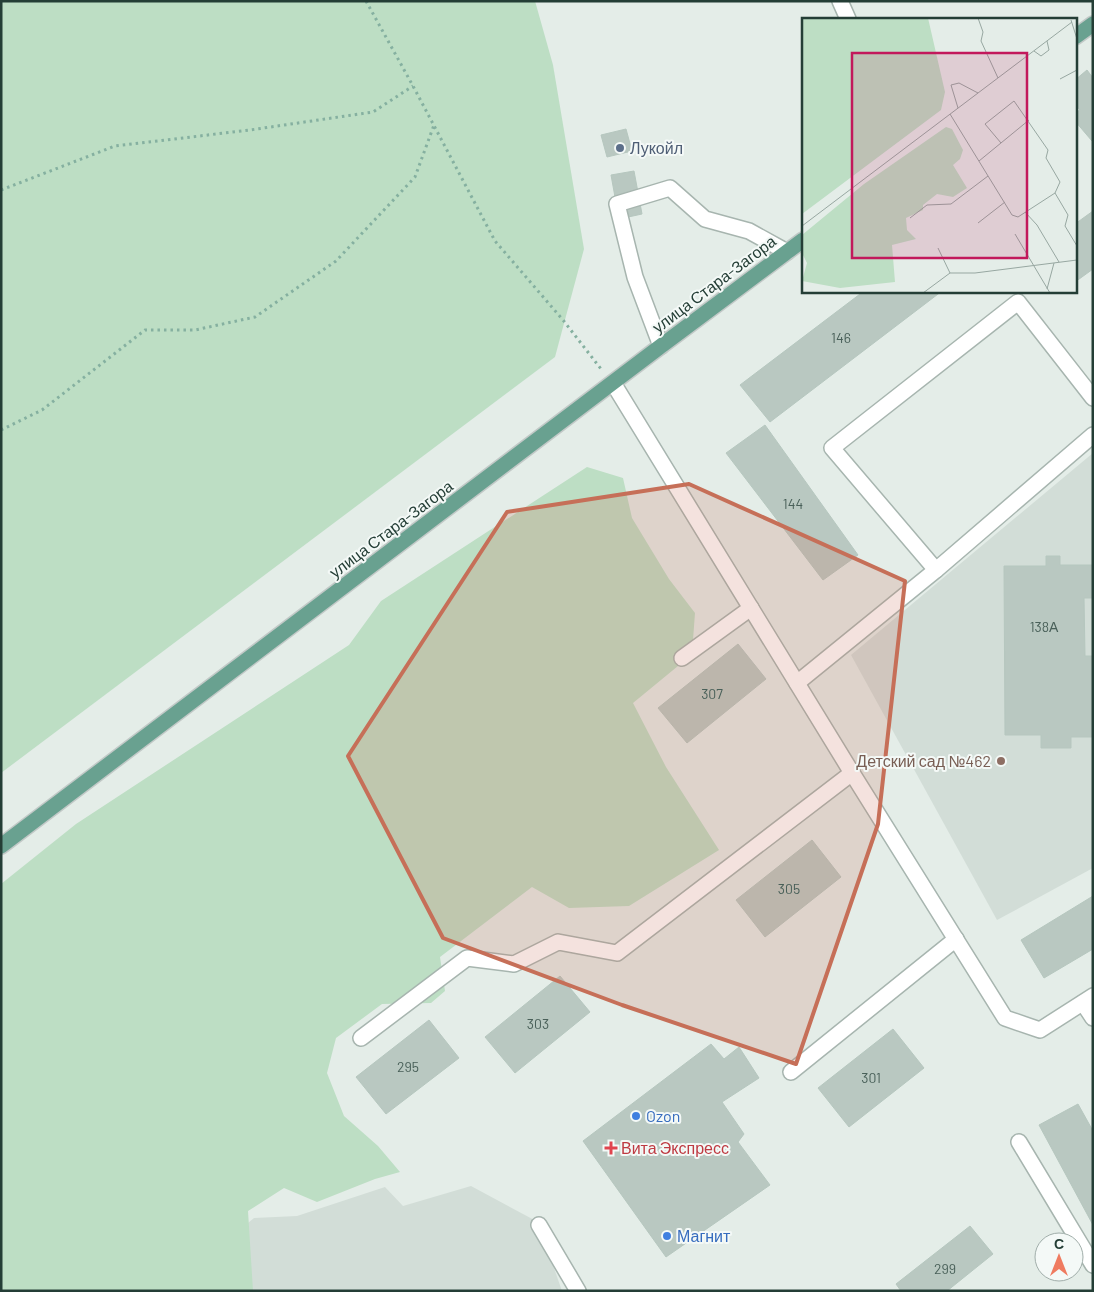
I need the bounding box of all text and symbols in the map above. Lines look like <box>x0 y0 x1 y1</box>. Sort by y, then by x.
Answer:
inset map <box>802 18 1076 292</box>
place label: Лукойл <box>630 138 683 157</box>
marker: Лукойл <box>614 142 626 154</box>
street label: улица Стара-Загора <box>648 231 779 336</box>
house number: 146 <box>831 329 851 346</box>
street label: улица Стара-Загора <box>325 476 456 581</box>
house number: 144 <box>783 495 803 512</box>
house number: 138А <box>1030 618 1059 635</box>
house number: 307 <box>701 685 723 702</box>
place label: Детский сад №462 <box>856 751 991 770</box>
marker: Детский сад №462 <box>995 755 1007 767</box>
house number: 305 <box>778 880 800 897</box>
house number: 303 <box>527 1015 549 1032</box>
house number: 295 <box>397 1058 419 1075</box>
house number: 301 <box>861 1069 881 1086</box>
place label: Ozon <box>646 1106 680 1125</box>
marker: Ozon <box>630 1110 642 1122</box>
place label: Вита Экспресс <box>621 1138 729 1157</box>
marker: Вита Экспресс <box>605 1142 617 1154</box>
place label: Магнит <box>677 1226 731 1245</box>
marker: Магнит <box>661 1230 673 1242</box>
north arrow <box>1034 1232 1084 1282</box>
text: С <box>1054 1235 1064 1252</box>
house number: 299 <box>934 1260 956 1277</box>

